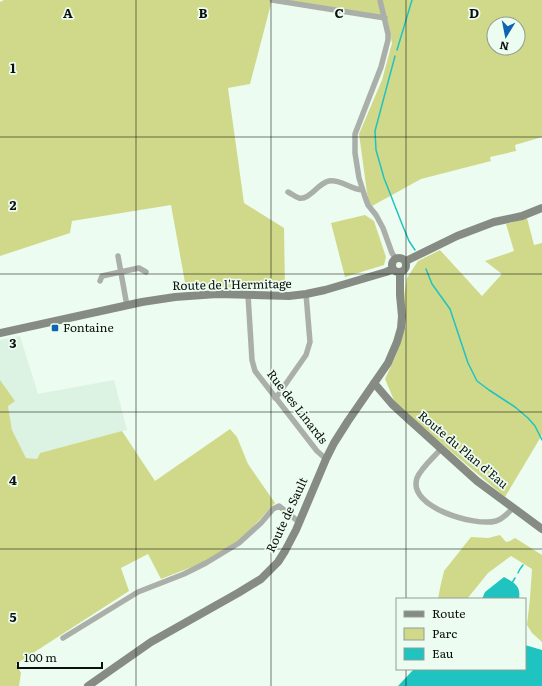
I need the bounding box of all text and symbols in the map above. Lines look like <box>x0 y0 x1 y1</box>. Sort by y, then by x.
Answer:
text: A <box>63 3 73 22</box>
text: B <box>199 3 208 22</box>
text: C <box>334 3 344 22</box>
text: D <box>469 3 479 22</box>
north arrow <box>486 16 526 56</box>
text: N <box>498 38 510 56</box>
text: 1 <box>10 58 16 77</box>
text: 2 <box>10 195 17 214</box>
street label: Route de l'Hermitage <box>172 274 292 294</box>
place label: Fontaine <box>63 318 114 336</box>
marker: Fontaine <box>50 323 60 333</box>
text: 3 <box>9 333 17 352</box>
street label: Rue des Linards <box>263 365 333 448</box>
street label: Route du Plan d'Eau <box>415 406 513 493</box>
text: 4 <box>9 470 17 489</box>
street label: Route de Sault <box>261 474 312 555</box>
legend <box>396 598 526 670</box>
text: Route <box>432 604 466 622</box>
text: 5 <box>9 607 17 626</box>
text: Parc <box>432 624 457 642</box>
scale bar <box>18 644 102 670</box>
text: Eau <box>432 644 454 662</box>
text: 100 m <box>24 648 57 666</box>

